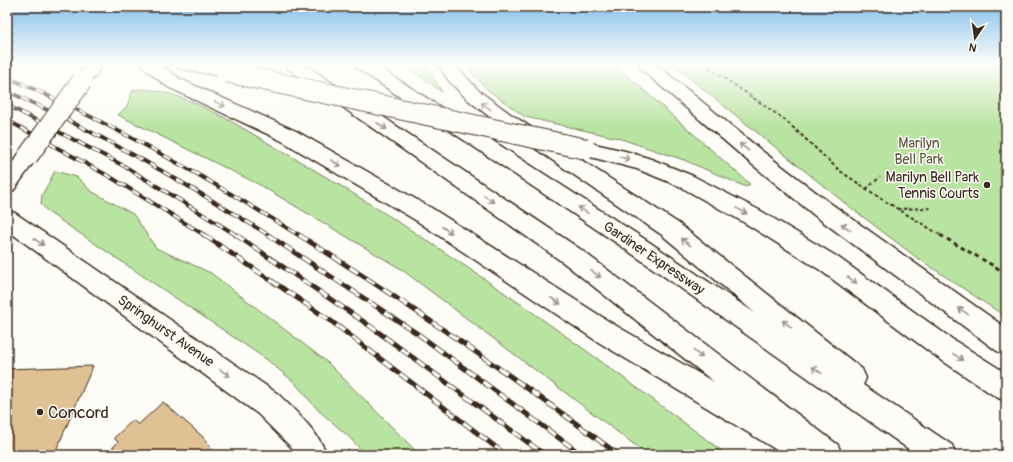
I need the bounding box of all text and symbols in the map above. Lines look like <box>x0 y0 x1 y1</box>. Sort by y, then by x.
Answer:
north arrow <box>955 18 995 58</box>
text: N <box>967 40 978 54</box>
one-way arrow <box>214 101 226 108</box>
one-way arrow <box>481 101 492 110</box>
one-way arrow <box>377 122 388 130</box>
park label: Marilyn Bell Park <box>894 135 944 168</box>
one-way arrow <box>739 142 750 151</box>
one-way arrow <box>618 155 631 162</box>
one-way arrow <box>329 160 341 168</box>
place label: Marilyn Bell Park Tennis Courts <box>886 169 980 202</box>
marker: Marilyn Bell Park Tennis Courts <box>982 180 992 190</box>
one-way arrow <box>484 195 495 203</box>
one-way arrow <box>578 206 589 214</box>
one-way arrow <box>736 208 748 216</box>
street label: Gardiner Expressway <box>600 218 708 298</box>
one-way arrow <box>841 223 852 232</box>
one-way arrow <box>441 226 453 234</box>
one-way arrow <box>33 238 44 246</box>
one-way arrow <box>680 238 691 246</box>
one-way arrow <box>590 270 601 279</box>
one-way arrow <box>847 276 858 285</box>
street label: Springhurst Avenue <box>115 291 218 371</box>
one-way arrow <box>550 297 562 305</box>
one-way arrow <box>958 307 969 315</box>
one-way arrow <box>781 320 792 329</box>
one-way arrow <box>693 350 704 358</box>
one-way arrow <box>952 353 963 361</box>
one-way arrow <box>812 366 823 374</box>
one-way arrow <box>220 369 231 377</box>
place label: Concord <box>48 402 109 423</box>
marker: Concord <box>35 407 45 417</box>

